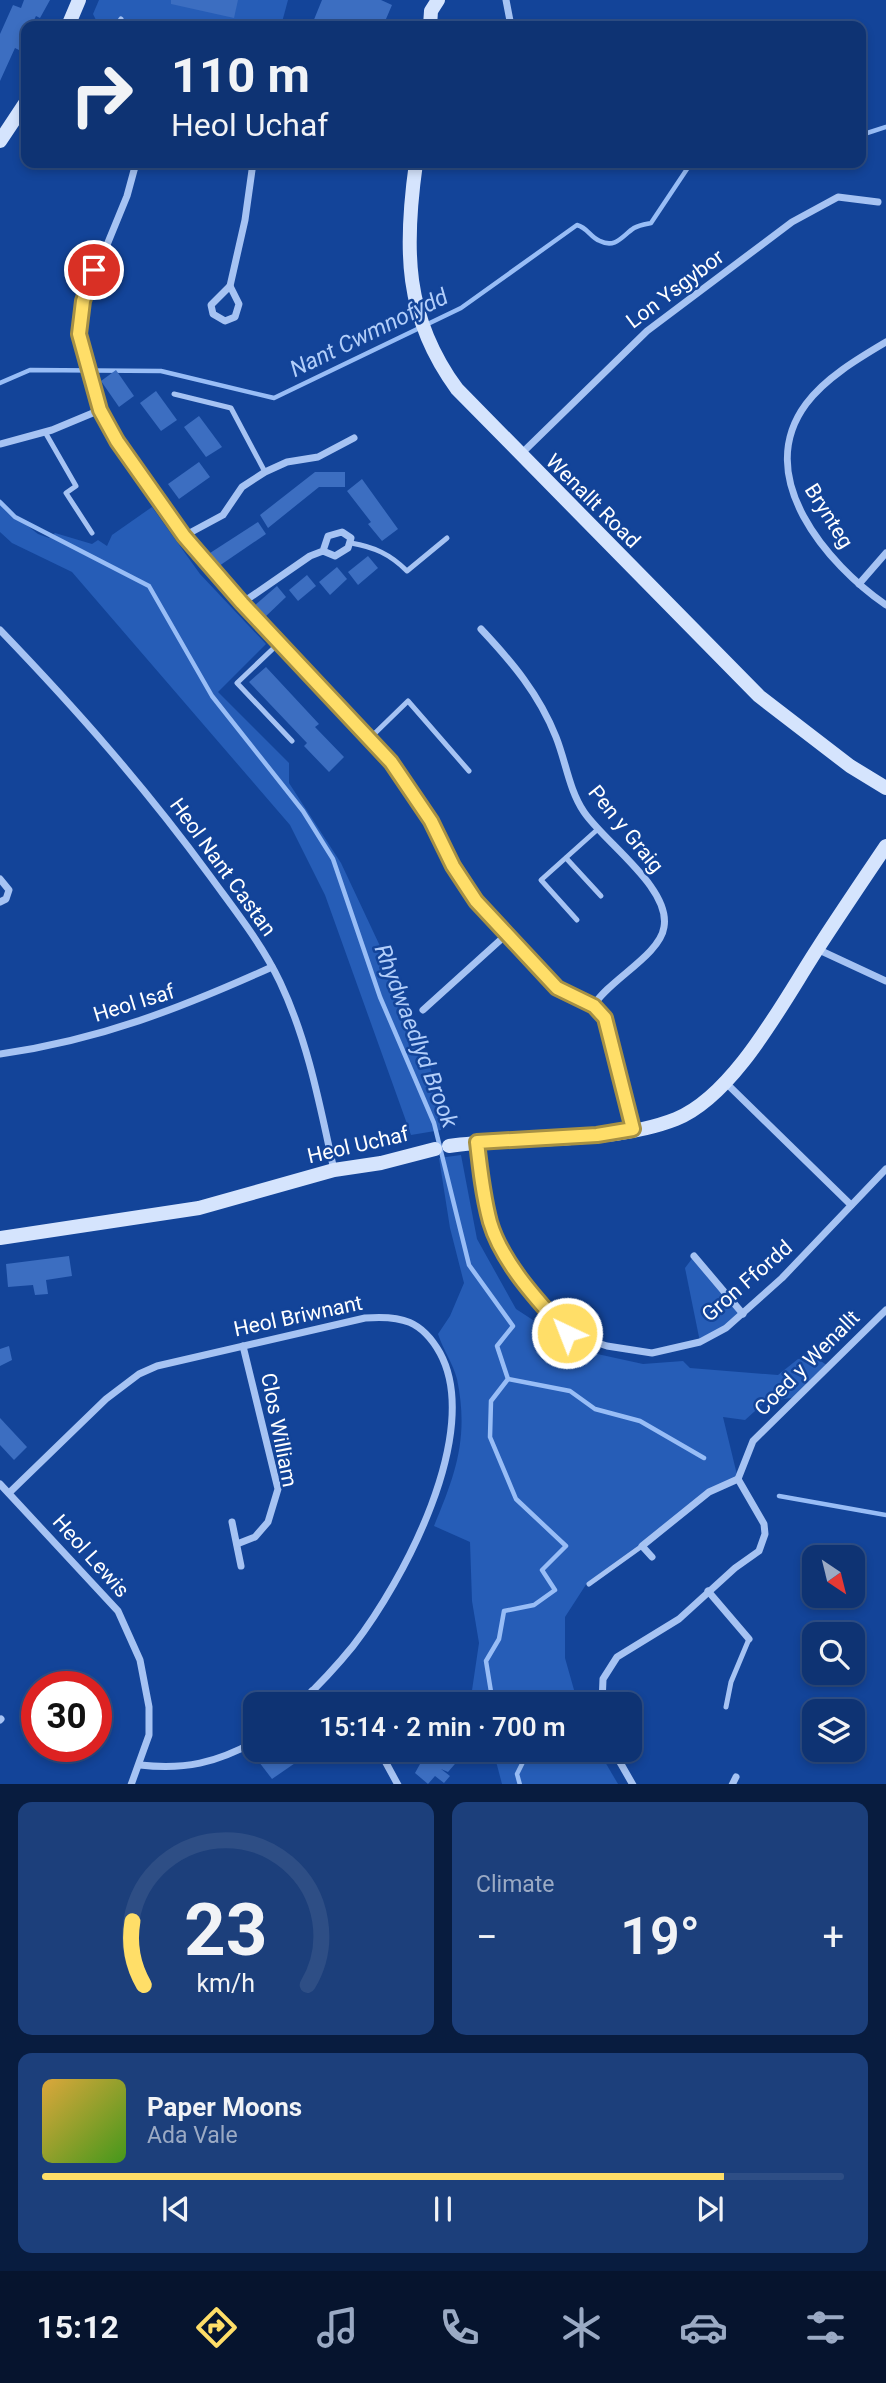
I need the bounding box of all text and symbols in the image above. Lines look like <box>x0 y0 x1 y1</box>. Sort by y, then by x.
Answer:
text: 110 m <box>171 47 310 104</box>
icon: right <box>56 49 147 140</box>
text: Heol Uchaf <box>171 106 328 144</box>
pin <box>64 240 124 300</box>
street label: Lon Ysgybor <box>622 245 728 333</box>
icon: arrive <box>75 251 113 289</box>
water label: Nant Cwmnofydd <box>286 283 453 383</box>
street label: Wenallt Road <box>541 449 645 553</box>
street label: Brynteg <box>800 479 858 553</box>
street label: Pen y Graig <box>583 780 669 878</box>
street label: Heol Nant Castan <box>165 793 281 941</box>
water label: Rhydwaedlyd Brook <box>369 940 464 1132</box>
street label: Heol Isaf <box>90 979 178 1027</box>
street label: Heol Uchaf <box>305 1122 412 1168</box>
street label: Gron Ffordd <box>697 1235 797 1327</box>
street label: Heol Briwnant <box>231 1291 365 1341</box>
position arrow <box>530 1296 604 1370</box>
street label: Coed y Wenallt <box>750 1305 865 1420</box>
street label: Clos William <box>256 1371 302 1489</box>
street label: Heol Lewis <box>48 1510 134 1602</box>
north arrow <box>802 1545 864 1608</box>
map controls <box>802 1545 865 1762</box>
button: search <box>802 1622 865 1685</box>
speed limit sign: 30 <box>21 1671 112 1762</box>
button: layers <box>802 1699 865 1762</box>
text: 15:14 · 2 min · 700 m <box>319 1712 566 1742</box>
text: Climate <box>476 1871 555 1898</box>
text: 23 <box>184 1887 268 1973</box>
text: 19° <box>620 1906 700 1967</box>
text: − <box>476 1915 498 1959</box>
text: + <box>822 1915 844 1959</box>
text: km/h <box>197 1968 255 1997</box>
text: Paper Moons <box>147 2092 302 2122</box>
text: Ada Vale <box>147 2122 238 2149</box>
icon: previous <box>157 2190 195 2228</box>
icon: pause <box>424 2190 462 2228</box>
icon: next <box>691 2190 729 2228</box>
icon: directions <box>192 2303 241 2352</box>
icon: music <box>313 2303 362 2352</box>
icon: phone <box>435 2303 484 2352</box>
icon: climate <box>557 2303 606 2352</box>
icon: car <box>679 2303 728 2352</box>
icon: filters <box>801 2303 850 2352</box>
text: 15:12 <box>36 2308 119 2346</box>

